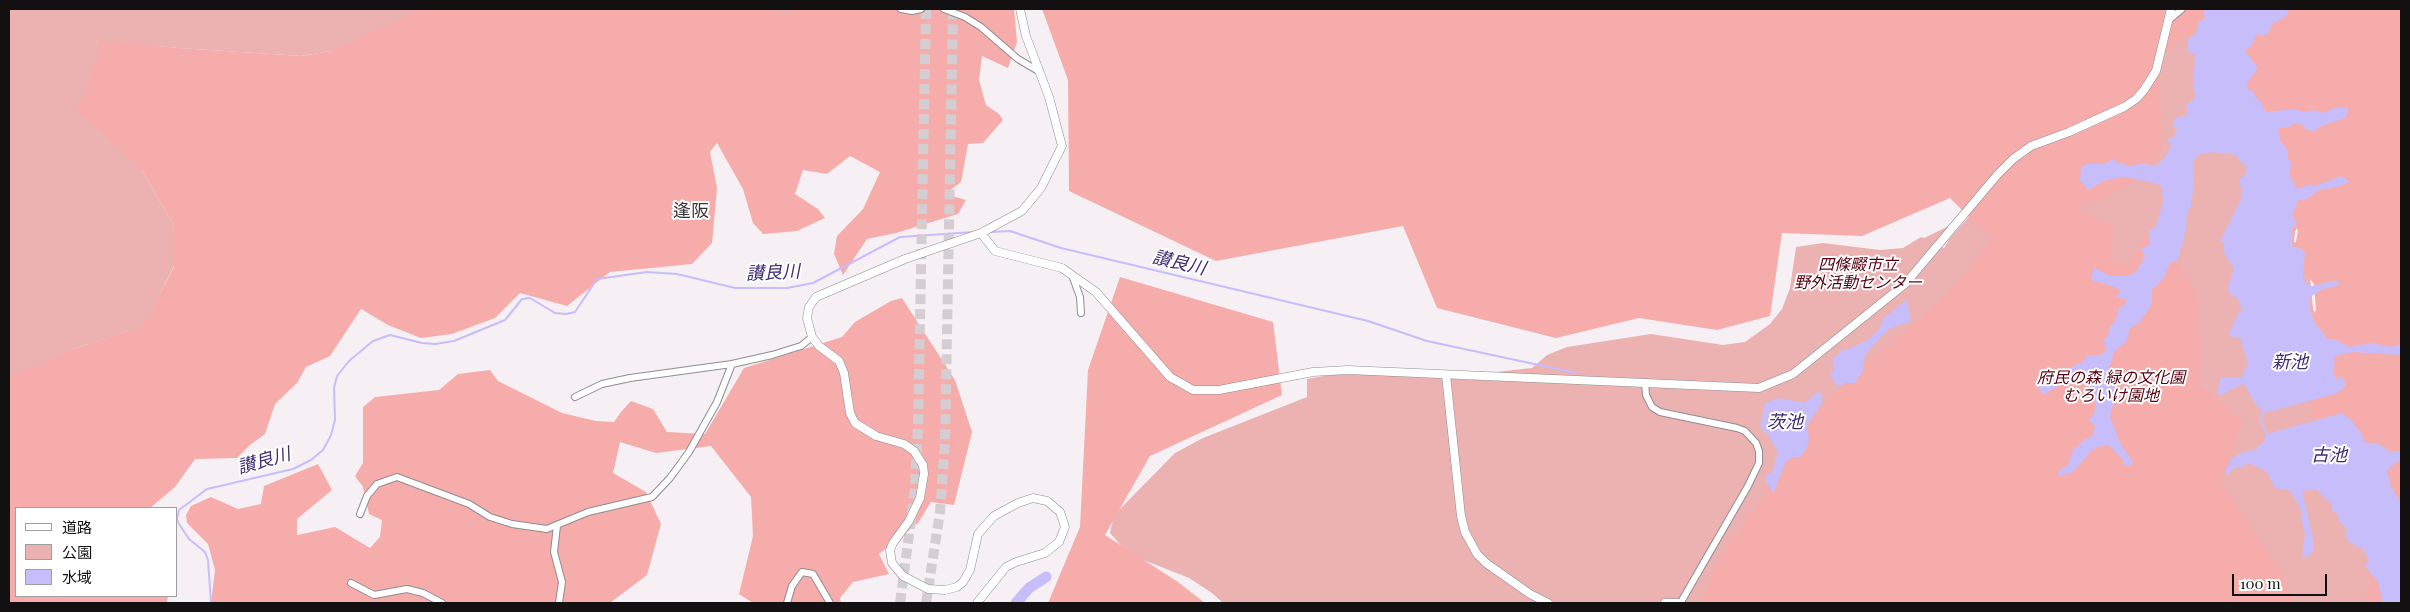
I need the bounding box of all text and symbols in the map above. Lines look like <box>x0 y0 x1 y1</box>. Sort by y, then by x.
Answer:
district label: 逢阪 <box>673 200 709 222</box>
water label: 讃良川 <box>1150 246 1208 280</box>
park label: 四條畷市立 野外活動センター <box>1794 255 1922 293</box>
water label: 讃良川 <box>745 261 801 285</box>
water label: 新池 <box>2272 351 2308 373</box>
park label: 府民の森 緑の文化園 むろいけ園地 <box>2037 368 2185 406</box>
water label: 茨池 <box>1767 411 1803 433</box>
water label: 讃良川 <box>235 443 293 479</box>
water label: 古池 <box>2311 444 2347 466</box>
legend <box>15 507 178 597</box>
text: 道路 <box>62 517 92 537</box>
text: 公園 <box>62 542 92 562</box>
scale bar <box>2235 564 2330 596</box>
text: 水域 <box>62 567 92 587</box>
text: 100 m <box>2240 573 2281 593</box>

